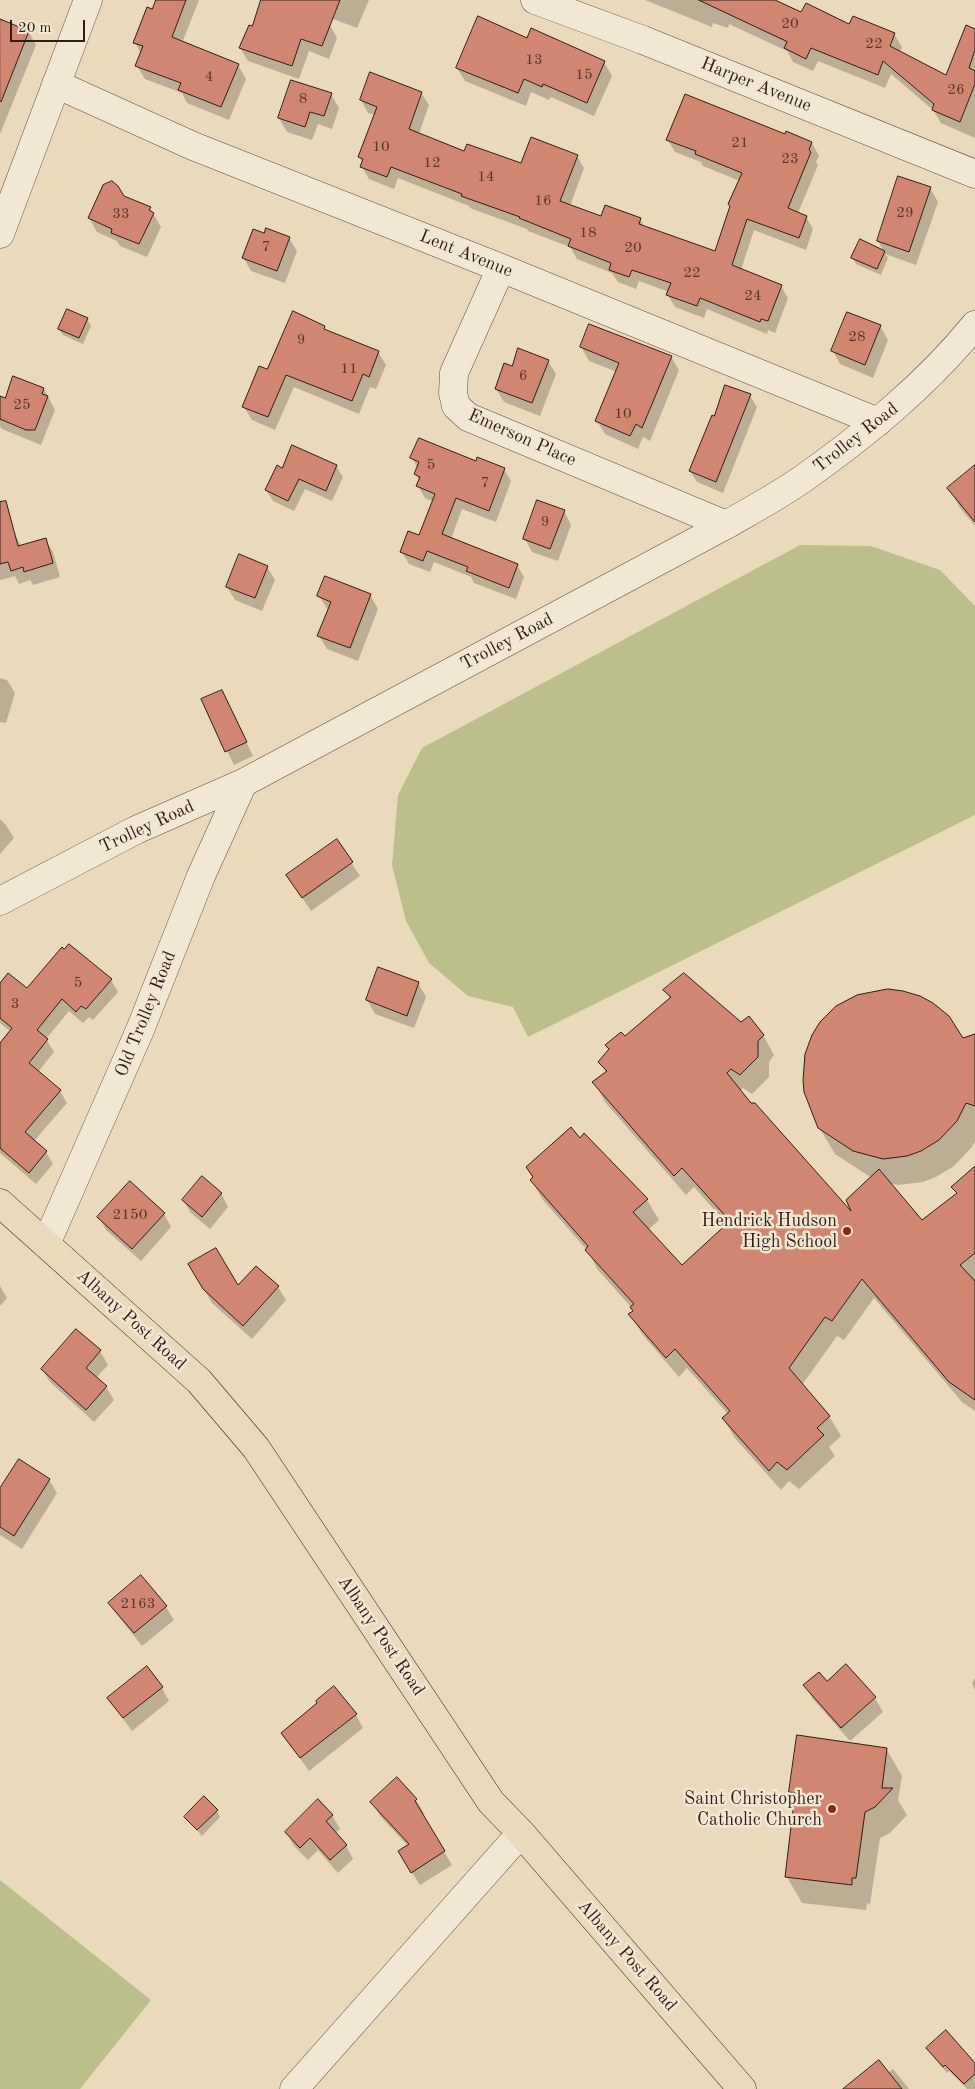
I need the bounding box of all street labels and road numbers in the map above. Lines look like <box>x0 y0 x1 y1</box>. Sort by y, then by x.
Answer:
street label: Harper Avenue <box>697 53 815 117</box>
street label: Lent Avenue <box>416 226 516 282</box>
street label: Trolley Road <box>809 398 903 478</box>
street label: Emerson Place <box>465 405 579 471</box>
street label: Trolley Road <box>457 609 557 675</box>
street label: Trolley Road <box>96 796 198 858</box>
street label: Old Trolley Road <box>111 948 181 1080</box>
street label: Albany Post Road <box>72 1265 190 1375</box>
street label: Albany Post Road <box>333 1572 429 1700</box>
street label: Albany Post Road <box>573 1896 681 2016</box>

